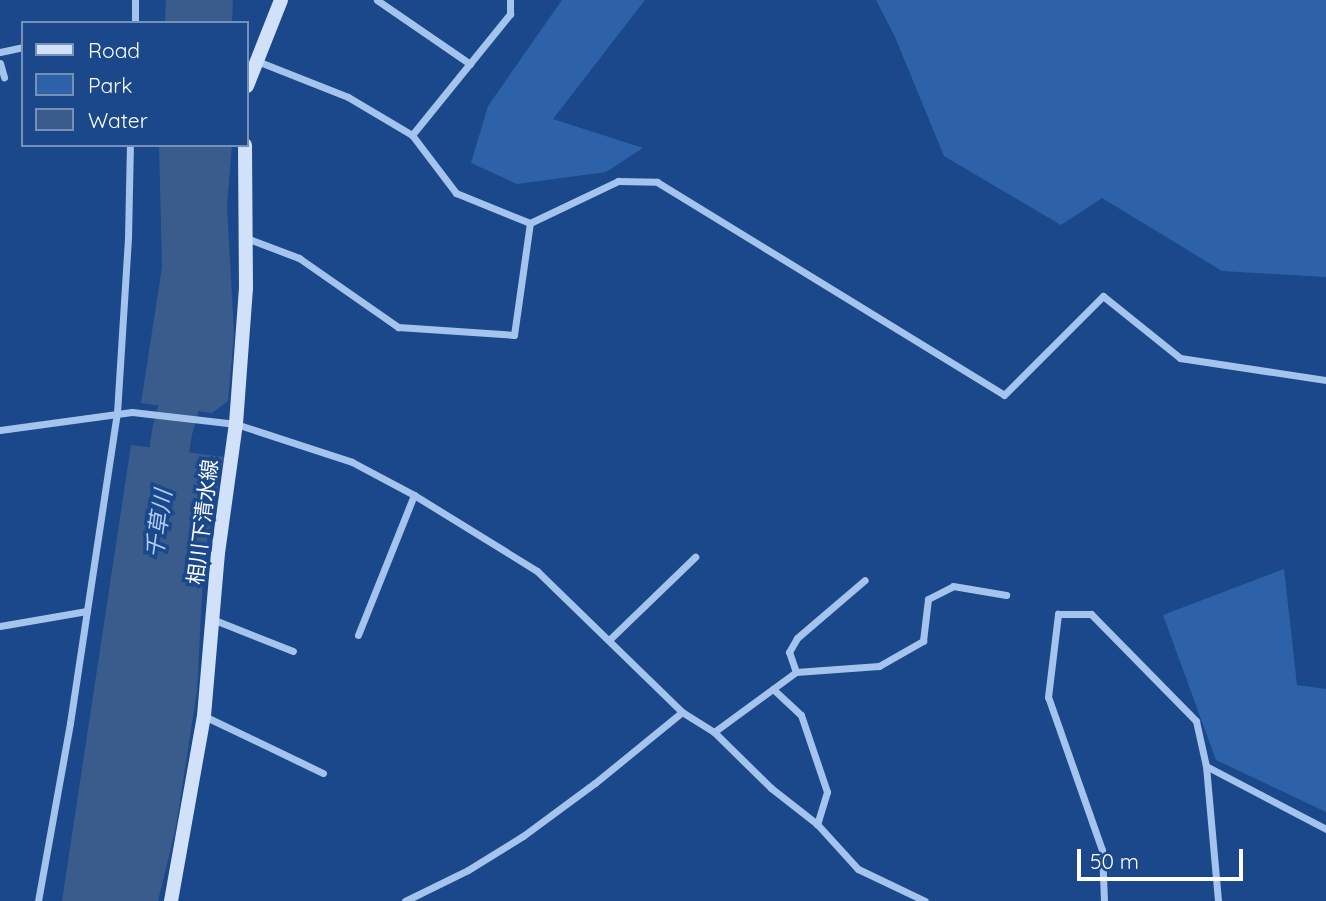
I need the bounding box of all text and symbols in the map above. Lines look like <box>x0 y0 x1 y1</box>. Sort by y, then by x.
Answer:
legend <box>21 21 248 147</box>
text: Road <box>88 37 140 63</box>
text: Park <box>88 72 132 98</box>
text: Water <box>88 107 148 133</box>
street label: 相川下清水線 <box>182 458 222 586</box>
water label: 千草川 <box>141 488 177 560</box>
scale bar <box>1081 834 1247 878</box>
text: 50 m <box>1090 848 1139 874</box>

